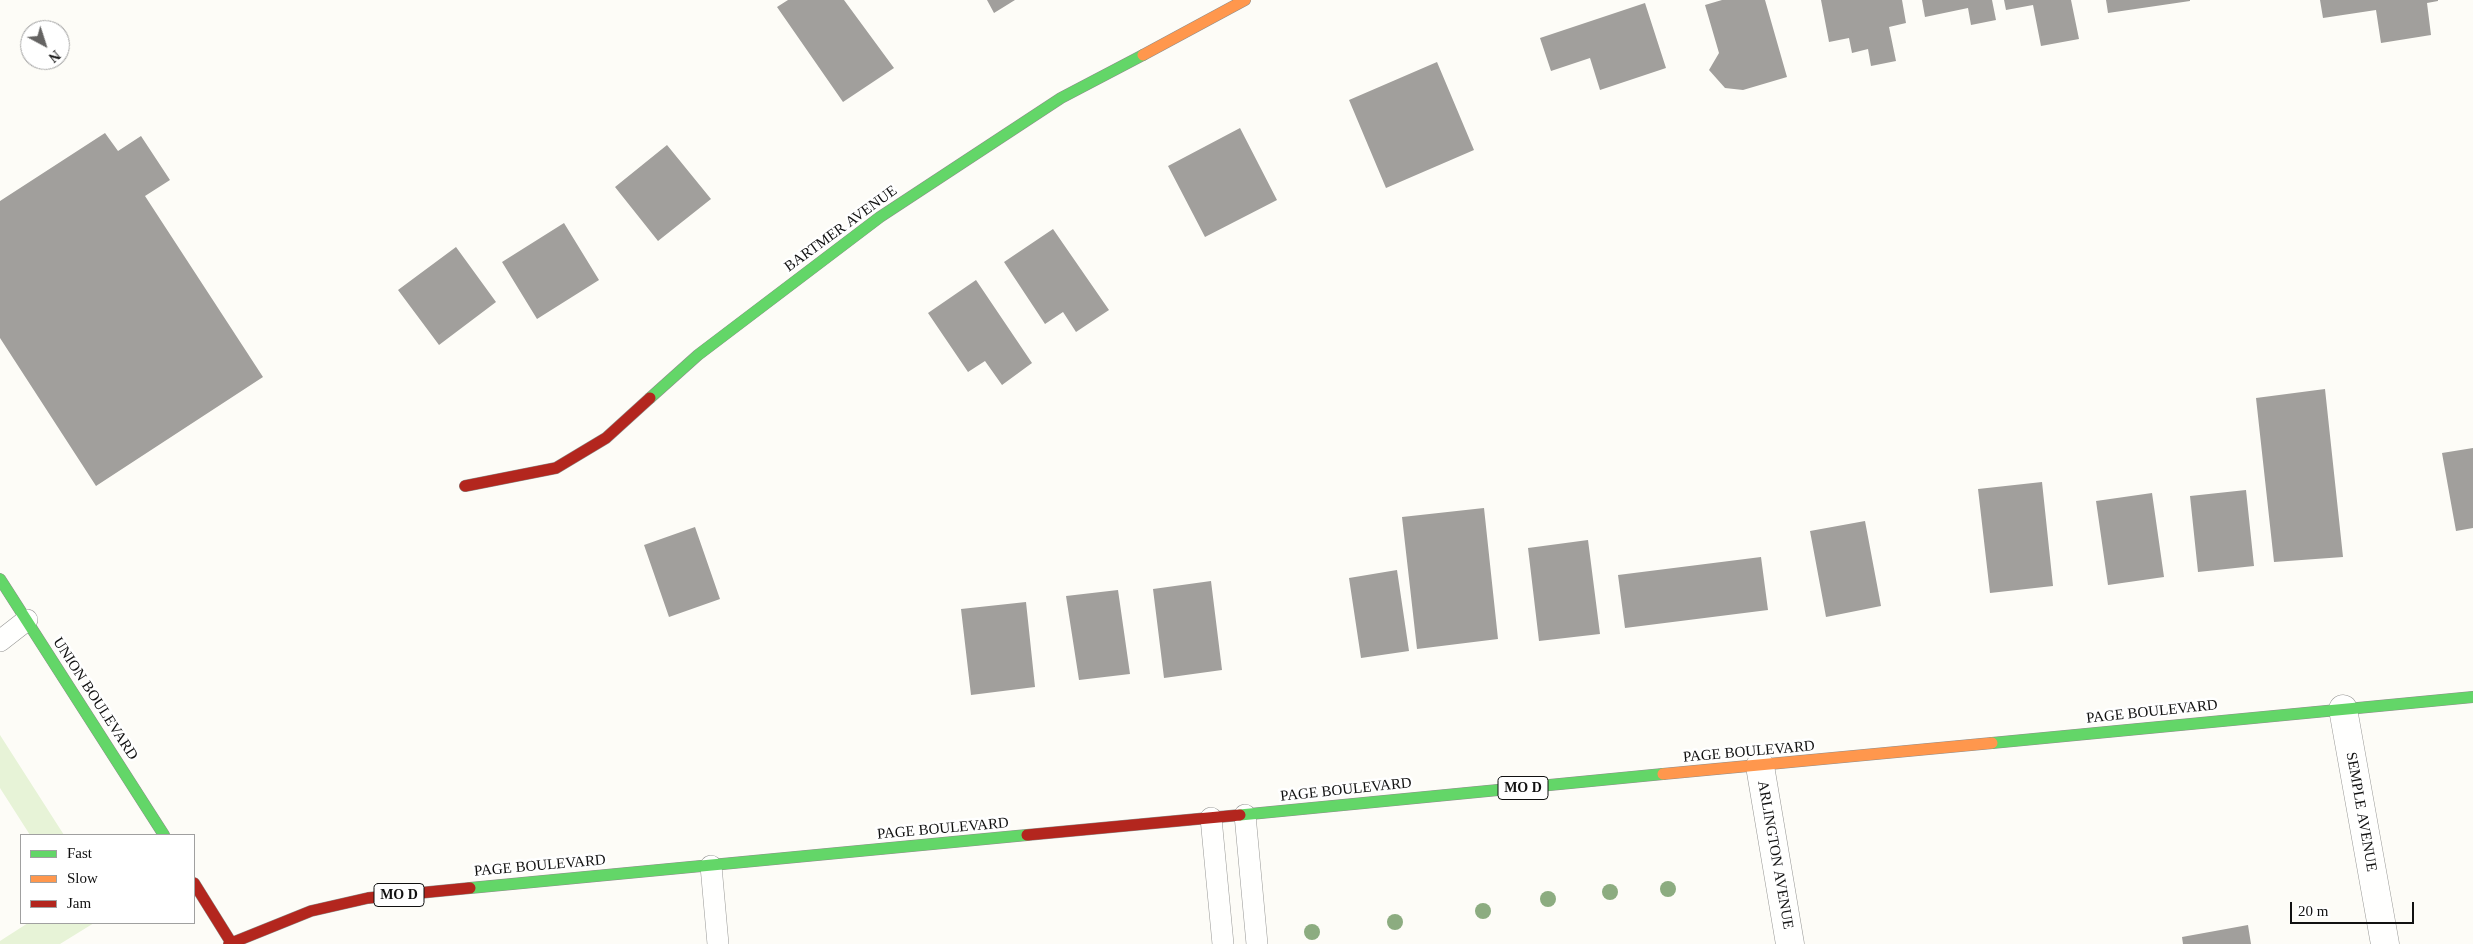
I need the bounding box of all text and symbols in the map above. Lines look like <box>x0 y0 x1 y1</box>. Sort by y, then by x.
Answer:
north arrow <box>20 20 70 70</box>
text: N <box>46 47 63 65</box>
street label: BARTMER AVENUE <box>781 182 901 276</box>
street label: UNION BOULEVARD <box>49 634 141 764</box>
street label: PAGE BOULEVARD <box>2085 696 2219 728</box>
street label: PAGE BOULEVARD <box>1682 737 1816 767</box>
street label: SEMPLE AVENUE <box>2342 751 2380 873</box>
street label: PAGE BOULEVARD <box>1279 774 1413 806</box>
road number: MO D <box>1498 776 1548 800</box>
street label: ARLINGTON AVENUE <box>1753 779 1797 931</box>
street label: PAGE BOULEVARD <box>876 814 1010 844</box>
legend <box>20 834 195 924</box>
text: Fast <box>67 845 92 861</box>
street label: PAGE BOULEVARD <box>473 851 607 881</box>
text: Slow <box>67 870 98 886</box>
road number: MO D <box>374 884 424 906</box>
scale bar <box>2293 892 2417 924</box>
text: Jam <box>67 895 91 911</box>
text: 20 m <box>2298 903 2328 919</box>

